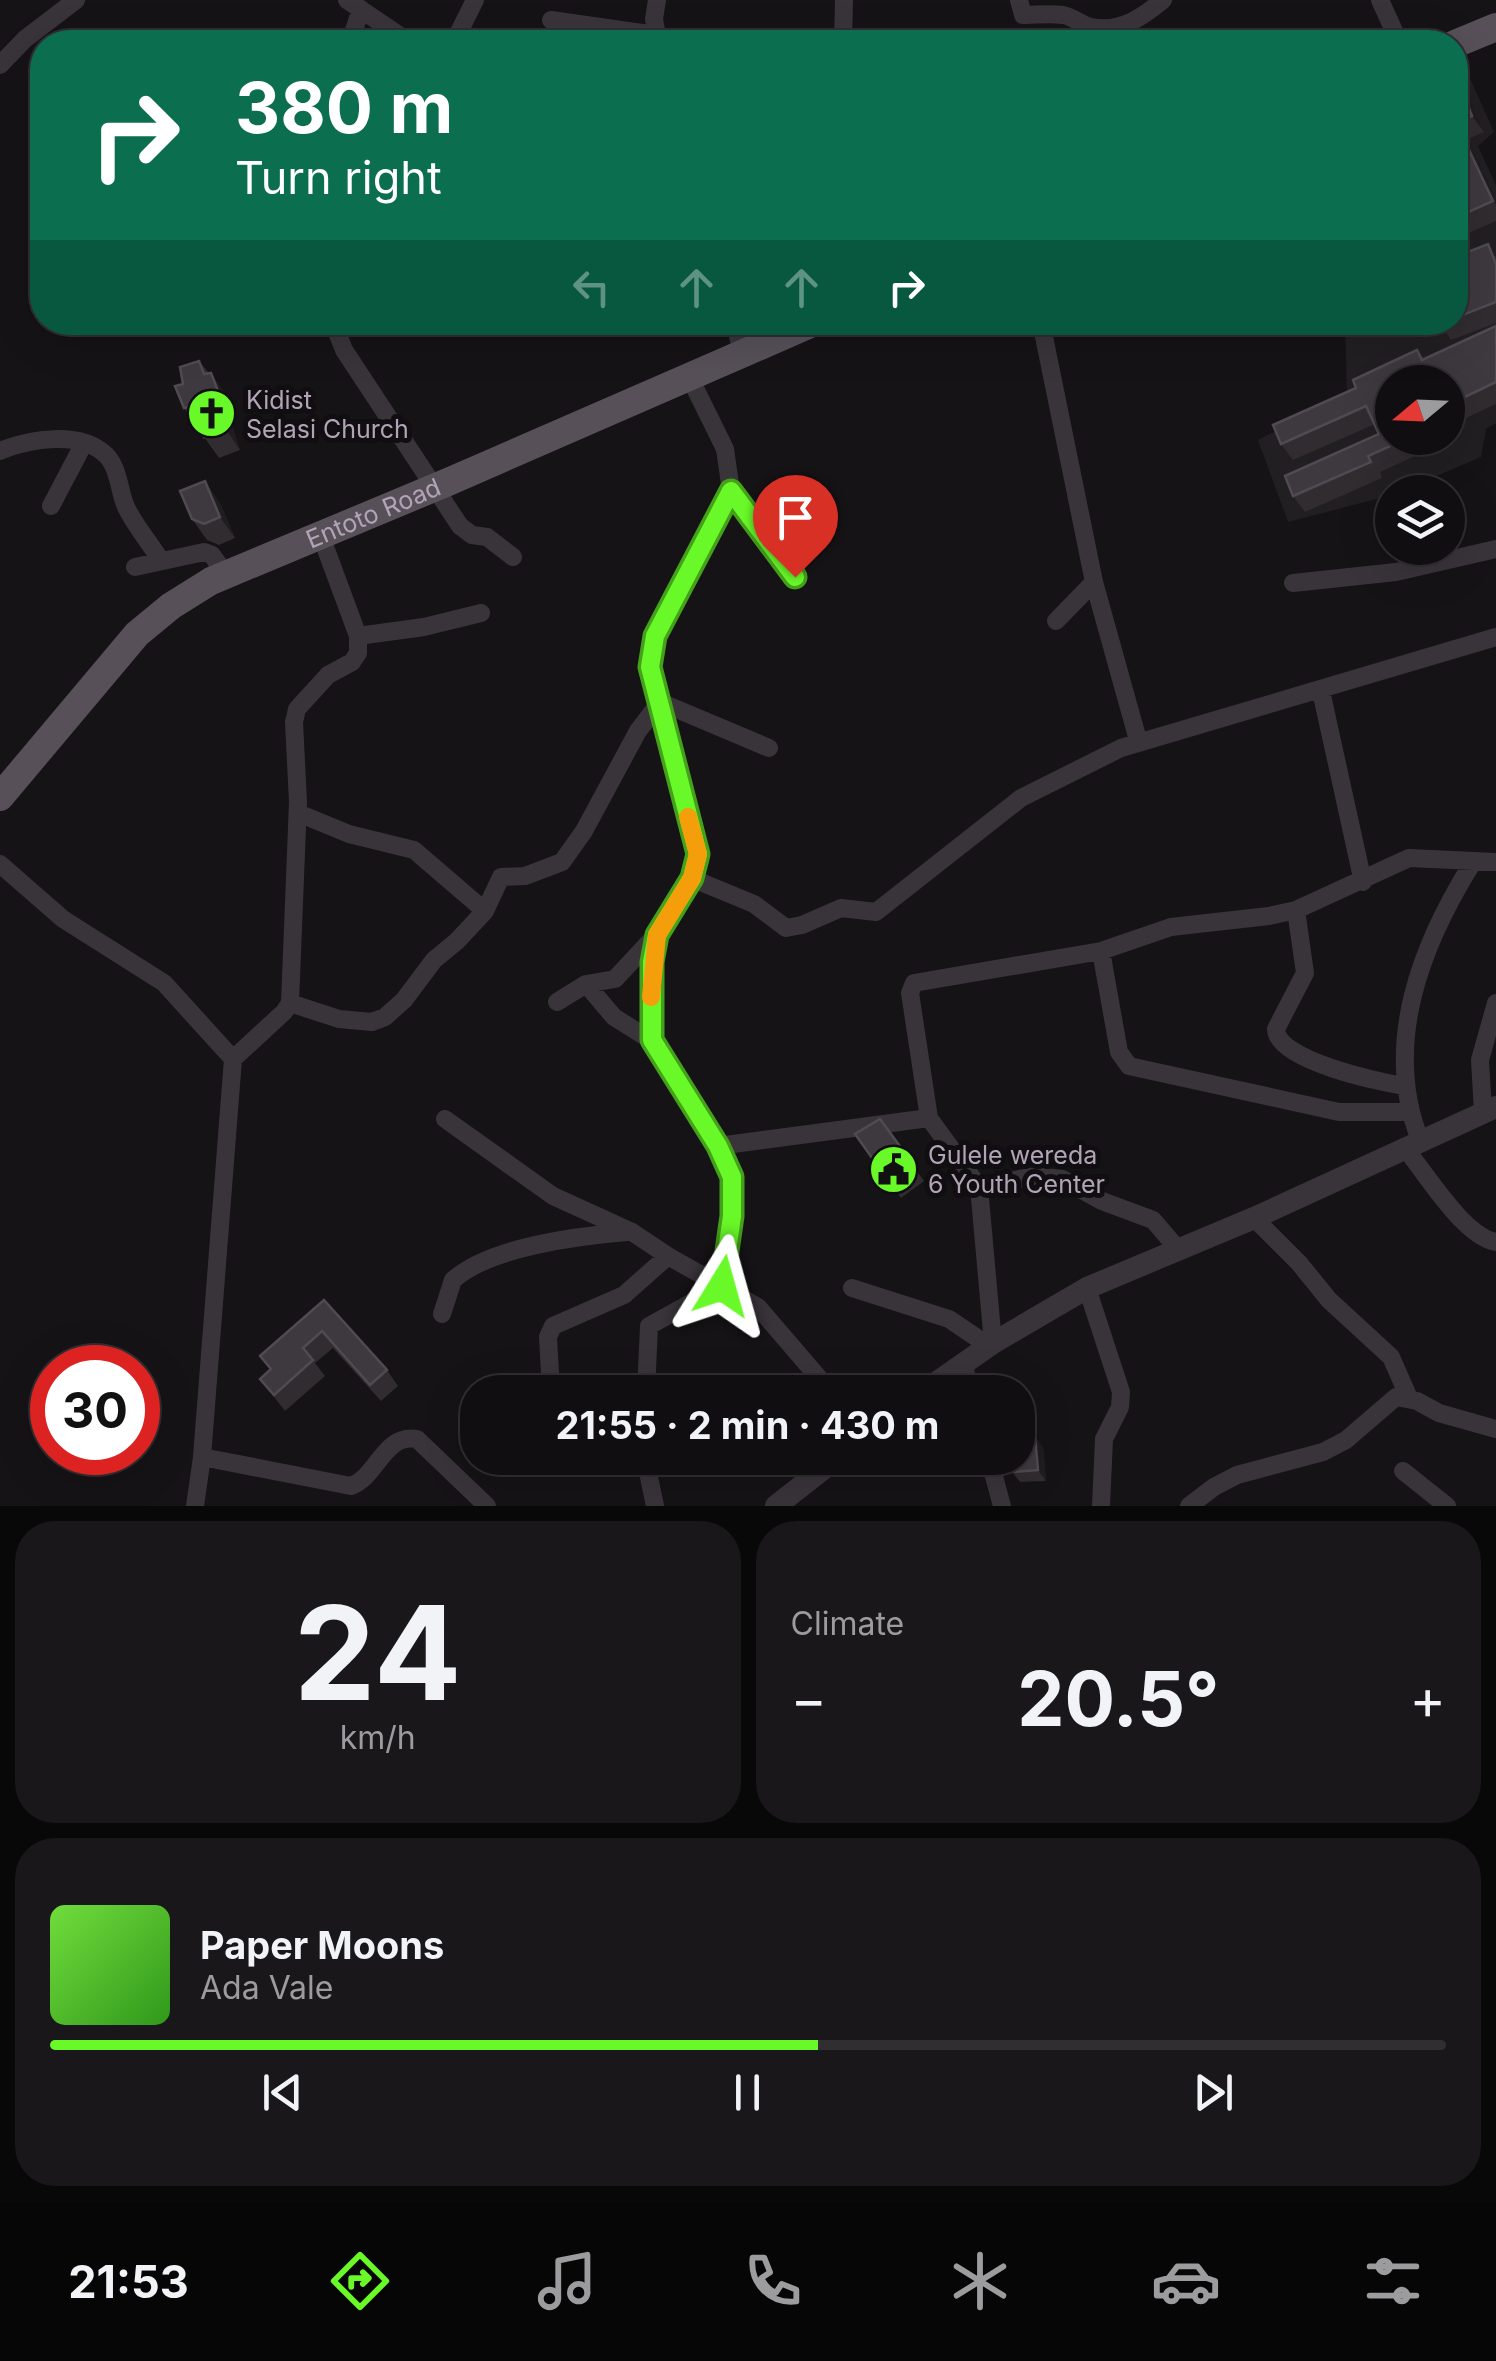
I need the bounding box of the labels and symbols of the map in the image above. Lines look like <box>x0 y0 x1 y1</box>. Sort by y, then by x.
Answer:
north arrow <box>1375 365 1465 455</box>
place label: Kidist Selasi Church <box>246 385 409 444</box>
church icon: Kidist Selasi Church <box>185 388 237 440</box>
street label: Entoto Road <box>301 472 445 555</box>
pin <box>753 475 838 578</box>
place label: Gulele wereda 6 Youth Center <box>928 1140 1105 1199</box>
public building icon: Gulele wereda 6 Youth Center <box>867 1143 919 1195</box>
position arrow <box>670 1234 774 1338</box>
speed limit sign: 30 <box>30 1345 160 1475</box>

